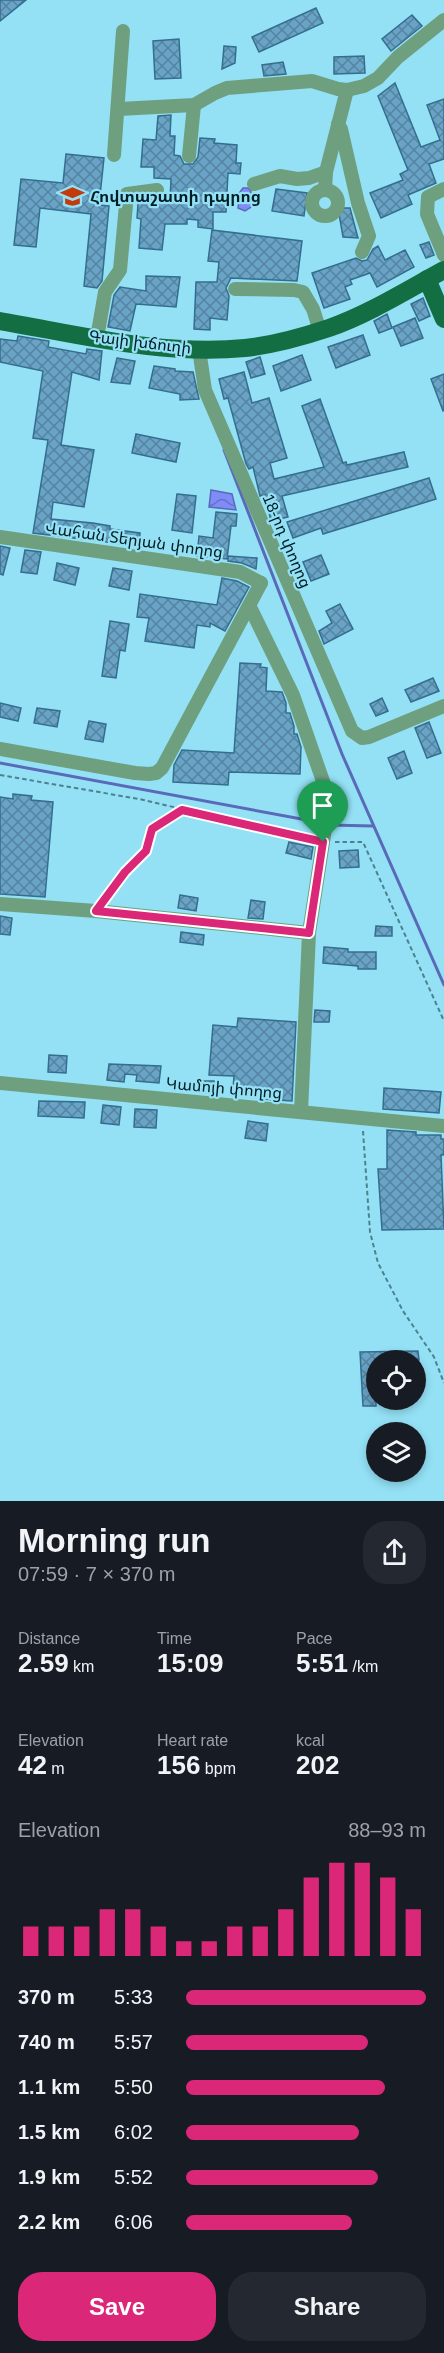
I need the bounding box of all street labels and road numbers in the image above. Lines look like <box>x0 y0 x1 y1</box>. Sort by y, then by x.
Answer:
street label: Գայի խճուղի <box>88 327 192 358</box>
street label: 18-րդ փողոց <box>259 492 314 591</box>
street label: Վահան Տերյան փողոց <box>44 519 224 562</box>
street label: Կամոյի փողոց <box>165 1074 283 1103</box>

